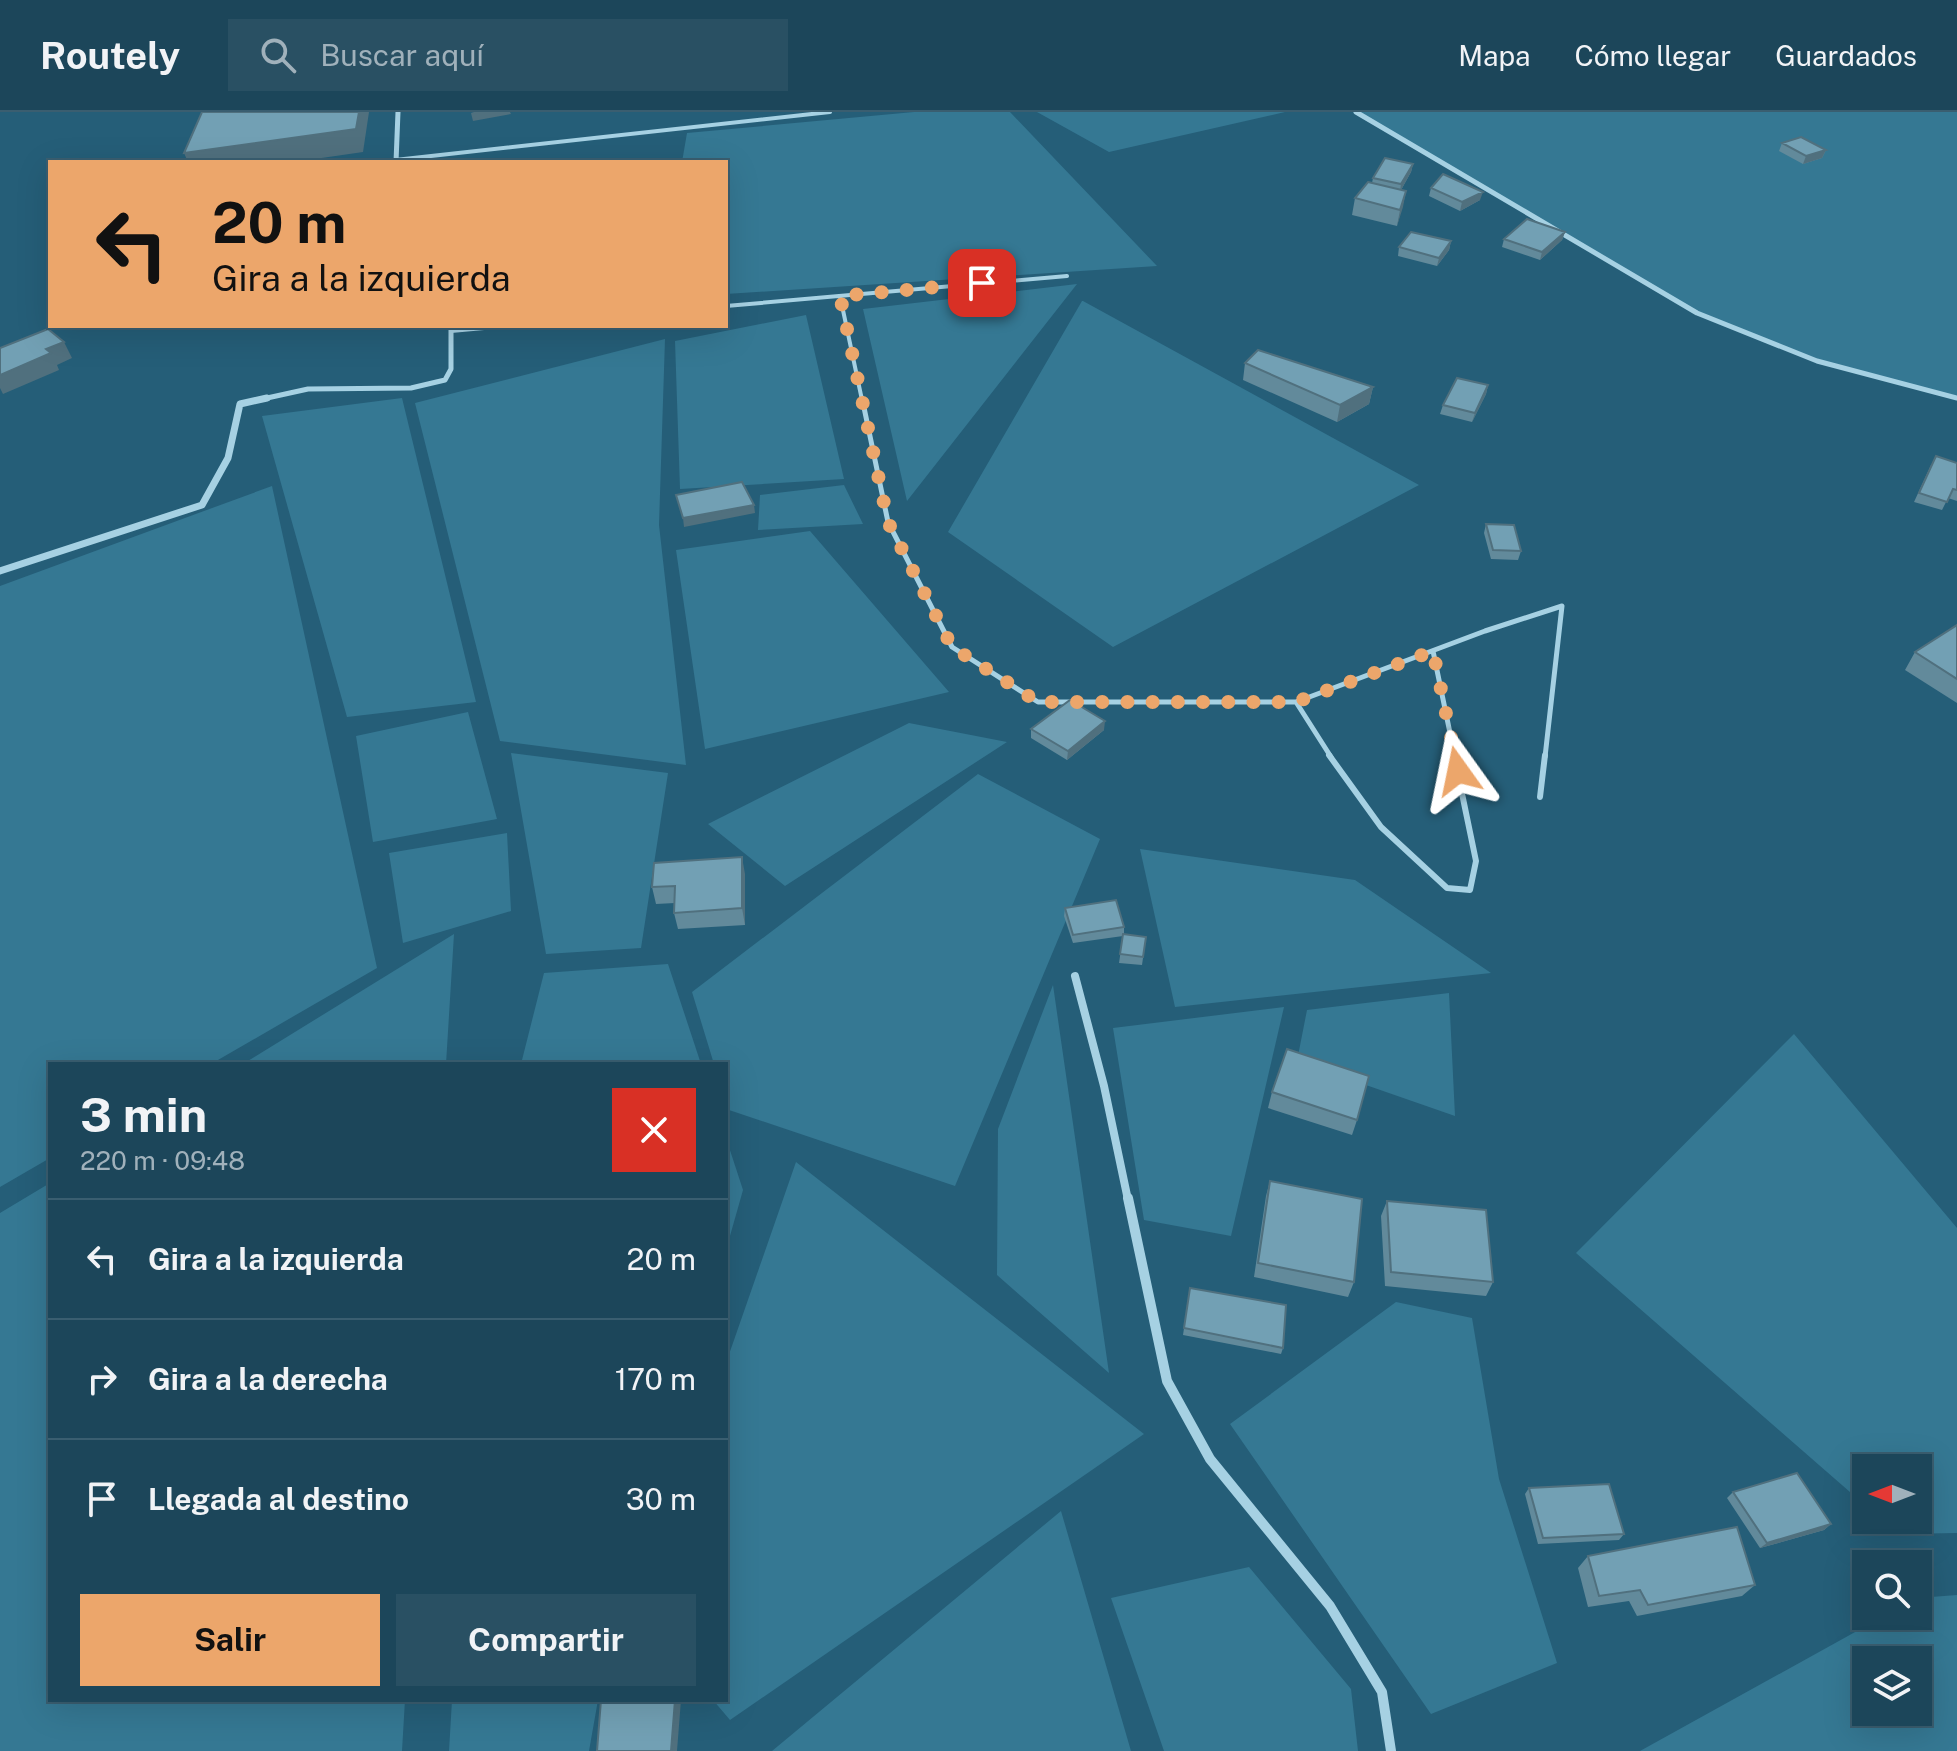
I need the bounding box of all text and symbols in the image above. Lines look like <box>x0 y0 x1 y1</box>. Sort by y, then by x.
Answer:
search box <box>228 19 788 91</box>
text: Routely <box>40 33 180 78</box>
icon: search <box>256 33 300 77</box>
text: Buscar aquí <box>320 37 484 73</box>
text: Mapa <box>1458 39 1530 72</box>
text: Cómo llegar <box>1574 39 1731 72</box>
text: Guardados <box>1775 39 1917 72</box>
text: 20 m <box>212 190 346 256</box>
icon: left <box>80 192 184 296</box>
pin <box>948 249 1016 317</box>
text: Gira a la izquierda <box>212 257 511 299</box>
icon: arrive <box>960 261 1004 305</box>
position arrow <box>1416 729 1500 813</box>
text: 3 min <box>80 1086 207 1143</box>
button: close <box>612 1088 696 1172</box>
text: 220 m · 09:48 <box>80 1145 245 1176</box>
icon: left <box>80 1237 124 1281</box>
text: Gira a la izquierda <box>148 1241 404 1277</box>
text: 20 m <box>627 1241 696 1277</box>
icon: right <box>80 1357 124 1401</box>
text: Gira a la derecha <box>148 1361 388 1397</box>
text: 170 m <box>615 1361 696 1397</box>
north arrow <box>1852 1454 1932 1534</box>
map controls <box>1852 1454 1932 1726</box>
icon: arrive <box>80 1477 124 1521</box>
text: Llegada al destino <box>148 1481 409 1517</box>
text: 30 m <box>626 1481 696 1517</box>
button: search <box>1852 1550 1932 1630</box>
button: Salir <box>80 1594 380 1686</box>
button: Compartir <box>396 1594 696 1686</box>
button: layers <box>1852 1646 1932 1726</box>

